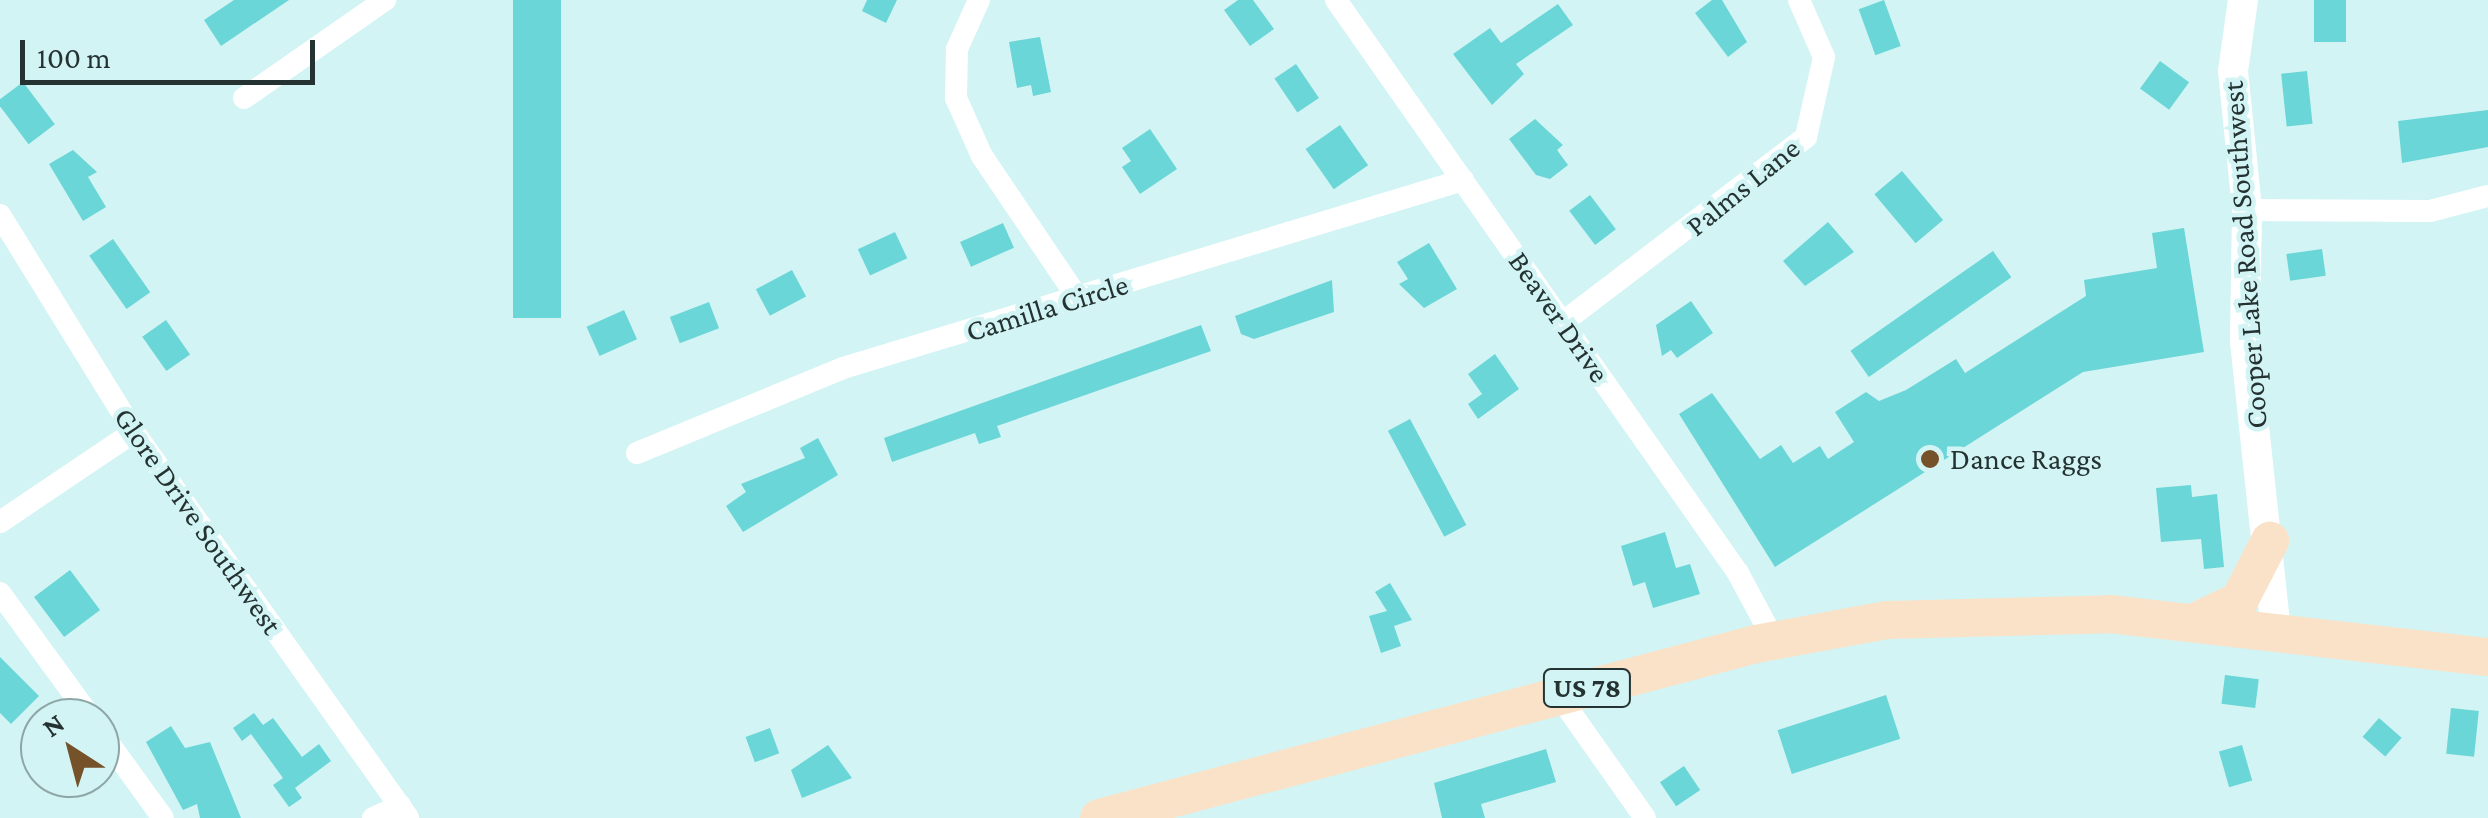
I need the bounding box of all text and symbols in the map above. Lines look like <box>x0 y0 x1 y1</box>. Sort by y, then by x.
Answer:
scale bar <box>25 20 320 82</box>
text: 100 m <box>37 41 111 74</box>
street label: Cooper Lake Road Southwest <box>2215 80 2275 430</box>
street label: Palms Lane <box>1679 130 1807 244</box>
street label: Beaver Drive <box>1501 245 1617 389</box>
street label: Camilla Circle <box>962 266 1132 350</box>
street label: Glore Drive Southwest <box>106 401 290 641</box>
place label: Dance Raggs <box>1950 441 2102 477</box>
marker: Dance Raggs <box>1919 448 1941 470</box>
road number: US 78 <box>1542 665 1632 711</box>
north arrow <box>20 698 120 798</box>
text: N <box>36 707 70 743</box>

